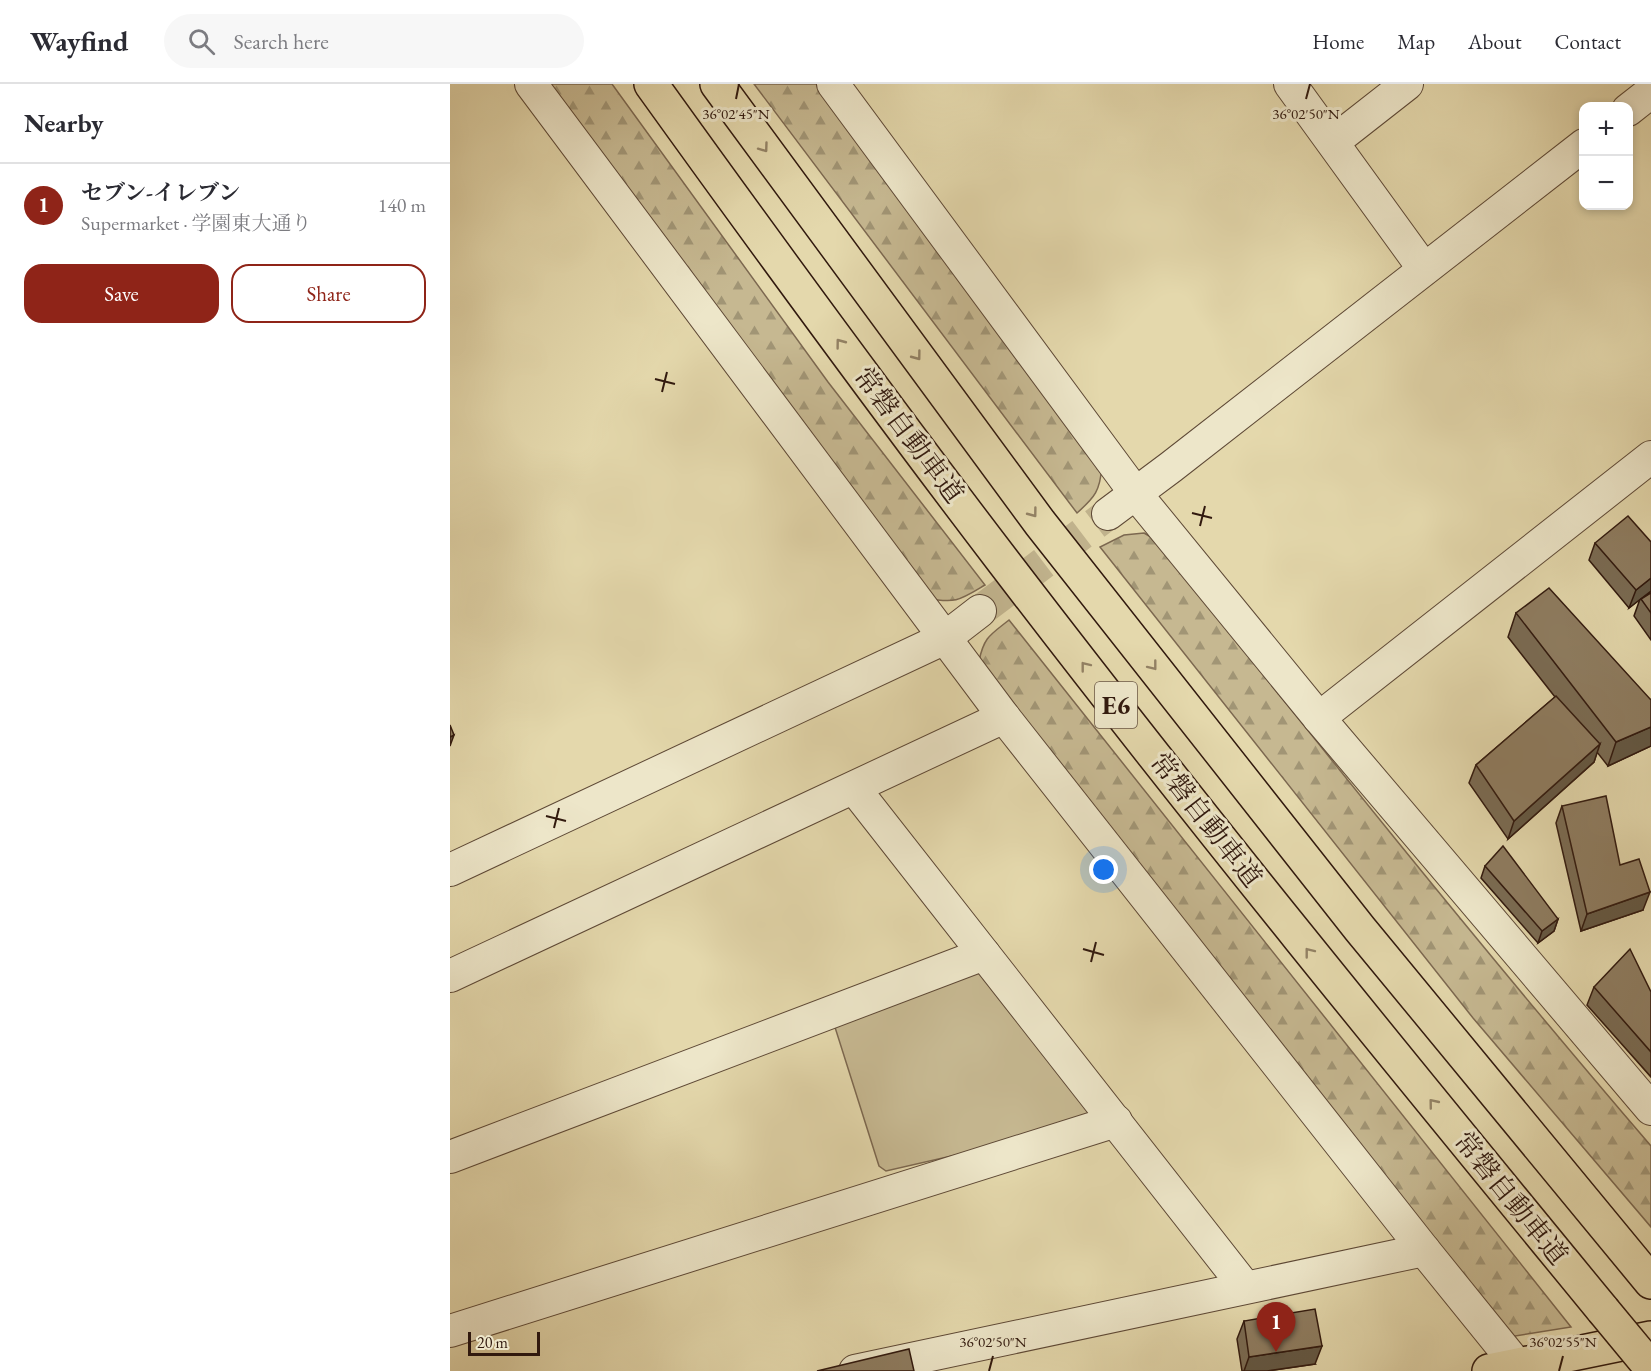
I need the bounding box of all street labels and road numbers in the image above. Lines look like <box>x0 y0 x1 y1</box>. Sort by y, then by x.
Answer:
street label: 常磐自動車道 <box>847 359 972 510</box>
road number: E6 <box>1095 682 1137 728</box>
street label: 常磐自動車道 <box>1143 745 1270 894</box>
street label: 常磐自動車道 <box>1447 1124 1576 1272</box>

